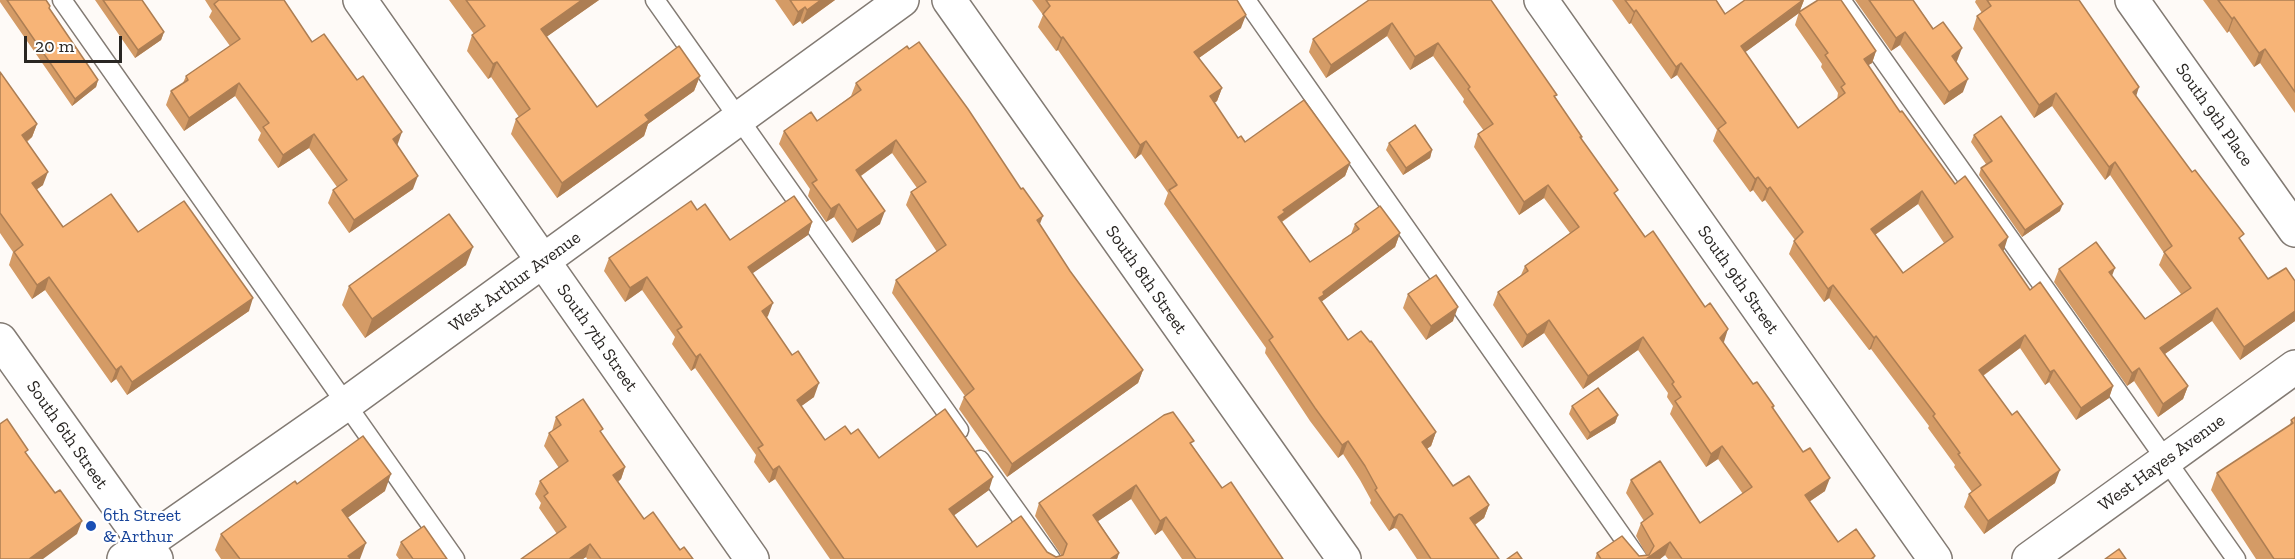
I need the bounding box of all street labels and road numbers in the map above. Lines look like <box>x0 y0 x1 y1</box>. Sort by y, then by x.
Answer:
street label: South 9th Place <box>2171 59 2257 171</box>
street label: South 8th Street <box>1101 221 1191 339</box>
street label: South 9th Street <box>1693 222 1783 338</box>
street label: West Arthur Avenue <box>445 227 585 337</box>
street label: South 7th Street <box>552 280 642 396</box>
street label: South 6th Street <box>22 377 112 493</box>
street label: West Hayes Avenue <box>2094 410 2230 516</box>

